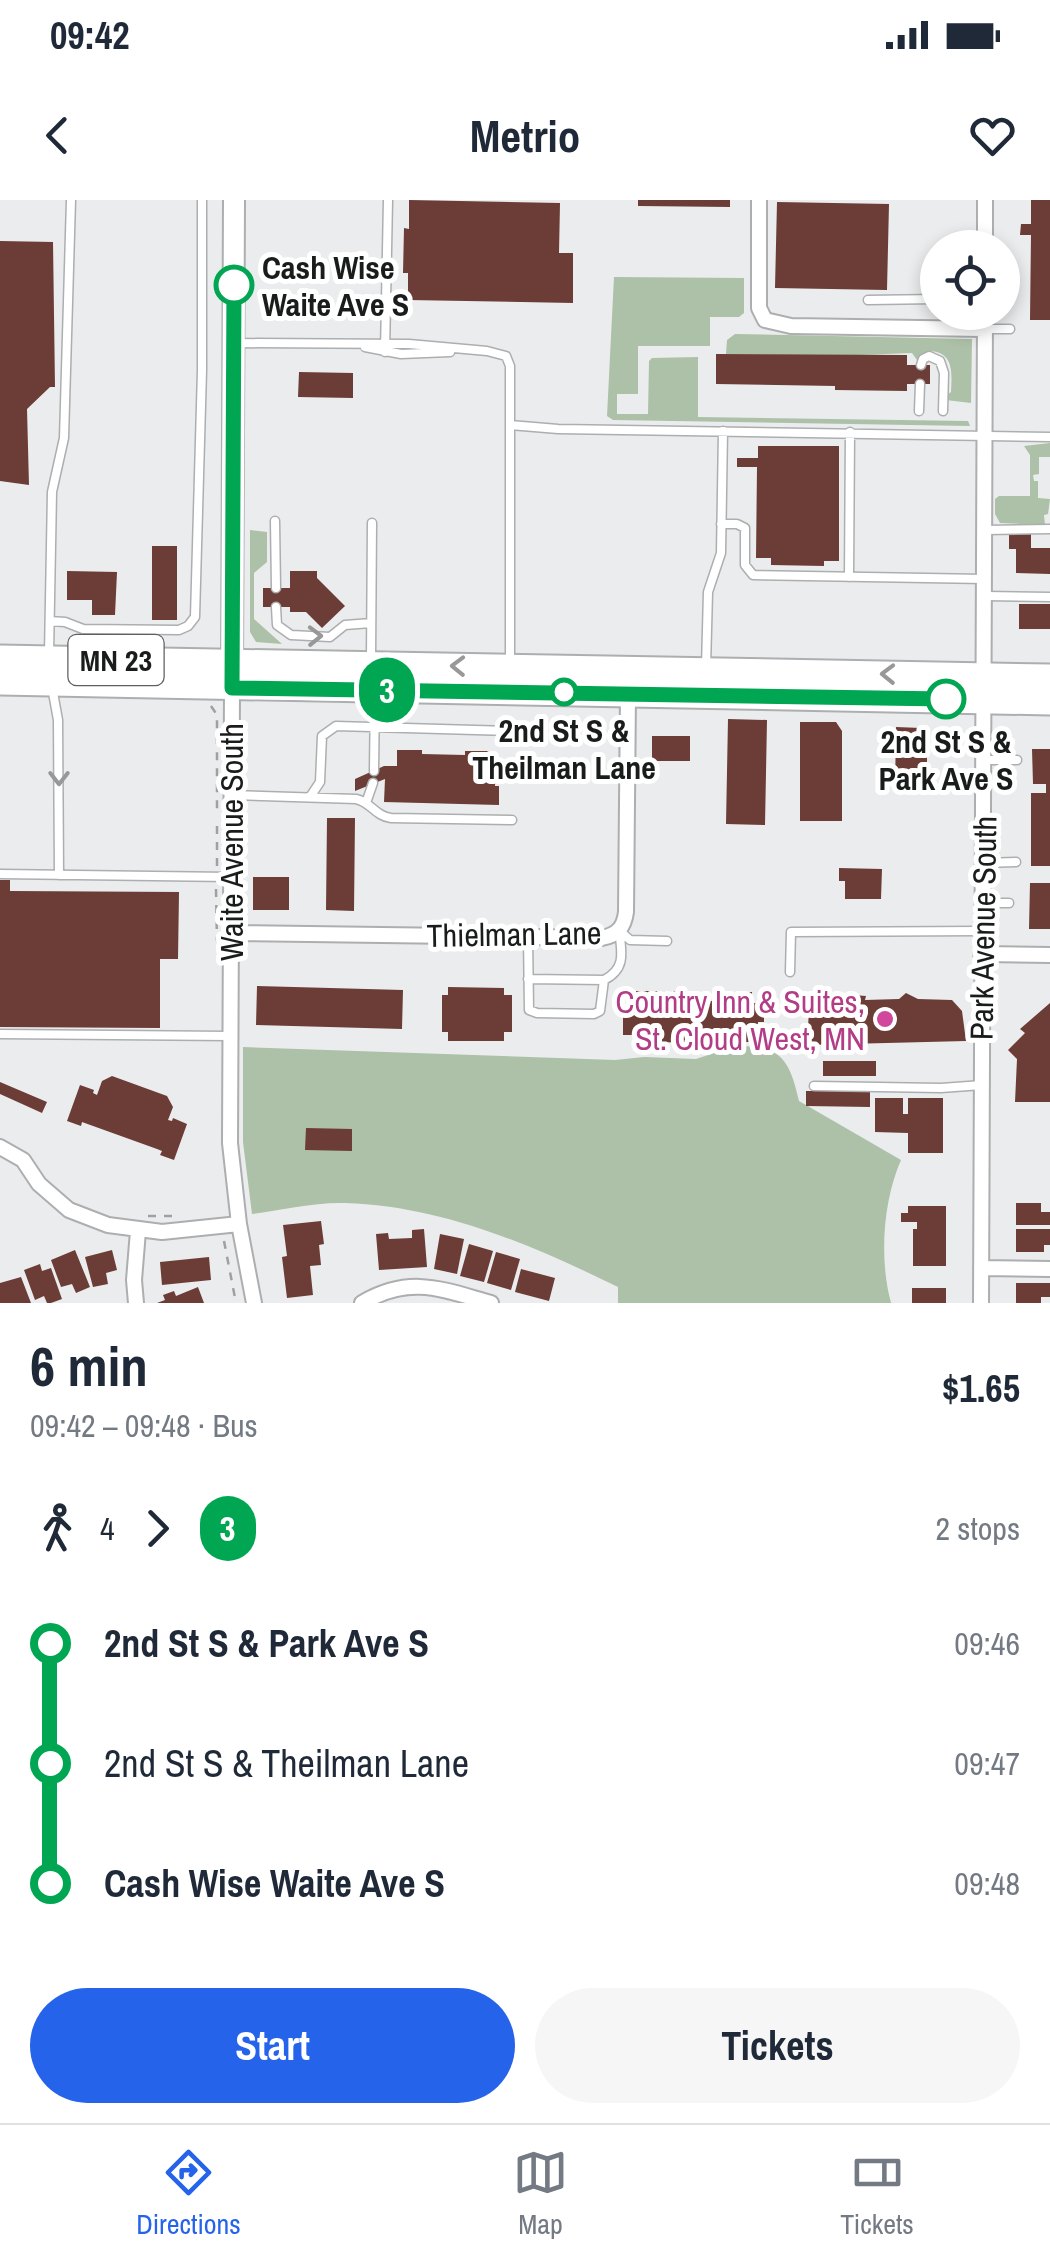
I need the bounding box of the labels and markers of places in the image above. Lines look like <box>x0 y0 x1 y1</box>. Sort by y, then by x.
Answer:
place label: Cash Wise Waite Ave S <box>262 246 409 326</box>
marker: Cash Wise Waite Ave S <box>215 266 253 304</box>
marker: 2nd St S & Theilman Lane <box>551 679 577 705</box>
marker: 2nd St S & Park Ave S <box>927 680 965 718</box>
place label: 2nd St S & Theilman Lane <box>472 709 656 789</box>
place label: 2nd St S & Park Ave S <box>878 720 1014 800</box>
place label: Country Inn & Suites, St. Cloud West, MN <box>616 980 865 1060</box>
marker: Country Inn & Suites, St. Cloud West, MN <box>874 1008 896 1030</box>

